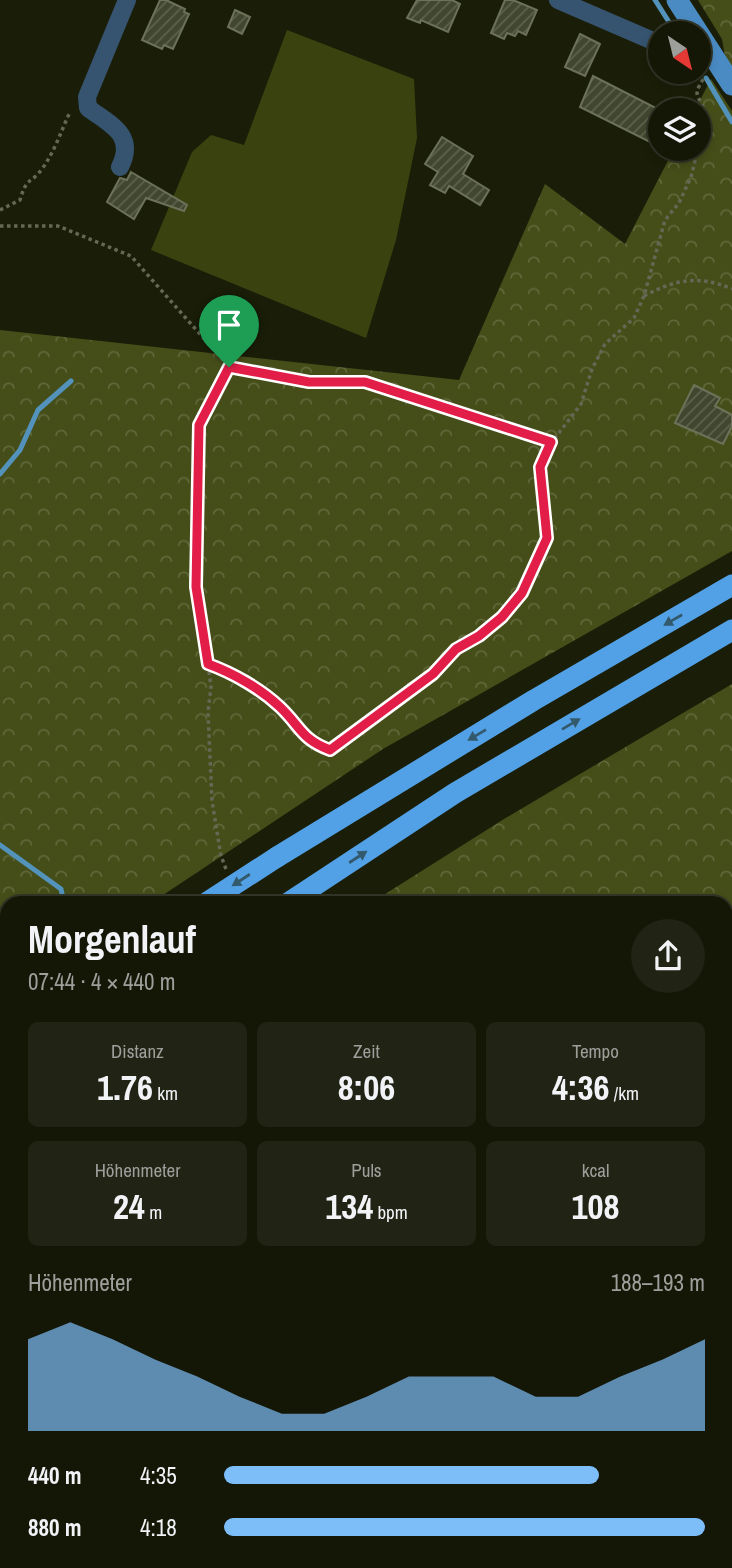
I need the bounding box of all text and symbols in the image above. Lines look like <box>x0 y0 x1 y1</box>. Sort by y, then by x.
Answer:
north arrow <box>648 21 710 84</box>
map controls <box>648 21 711 161</box>
button: layers <box>648 98 711 161</box>
pin <box>199 295 259 367</box>
icon: arrive <box>210 306 248 344</box>
one-way arrow <box>663 613 683 625</box>
one-way arrow <box>562 718 581 730</box>
one-way arrow <box>467 729 486 741</box>
one-way arrow <box>348 851 367 864</box>
one-way arrow <box>232 873 251 886</box>
text: Morgenlauf <box>28 914 196 965</box>
button: share <box>631 919 705 993</box>
text: 07:44 · 4 × 440 m <box>28 966 175 997</box>
text: Distanz <box>111 1038 164 1064</box>
text: Zeit <box>353 1038 380 1064</box>
text: Tempo <box>572 1038 619 1064</box>
text: 1.76 <box>97 1064 153 1111</box>
text: 8:06 <box>338 1064 395 1111</box>
text: 4:36 <box>552 1064 610 1111</box>
text: km <box>153 1080 178 1106</box>
text: /km <box>610 1080 639 1106</box>
text: Höhenmeter <box>95 1157 180 1183</box>
text: Puls <box>351 1157 382 1183</box>
text: kcal <box>582 1157 609 1183</box>
text: 24 <box>113 1183 145 1230</box>
text: 134 <box>325 1183 373 1230</box>
text: 108 <box>572 1183 619 1230</box>
text: m <box>145 1199 162 1225</box>
text: bpm <box>373 1199 408 1225</box>
text: Höhenmeter <box>28 1267 132 1298</box>
text: 188–193 m <box>611 1267 705 1298</box>
text: 440 m <box>28 1460 81 1491</box>
text: 4:35 <box>140 1460 177 1491</box>
text: 880 m <box>28 1512 81 1543</box>
text: 4:18 <box>140 1512 177 1543</box>

